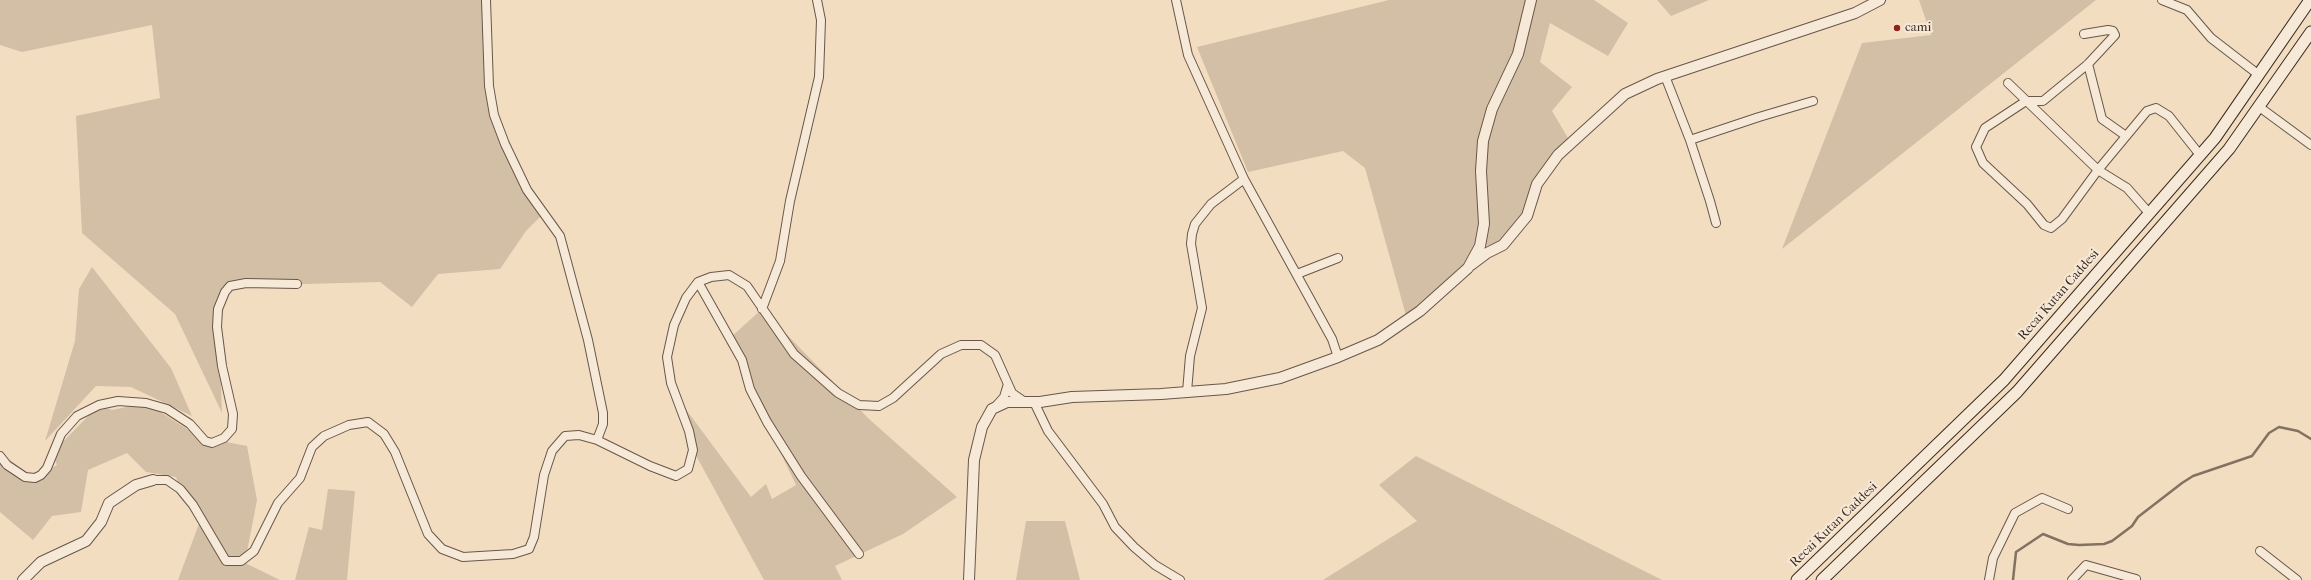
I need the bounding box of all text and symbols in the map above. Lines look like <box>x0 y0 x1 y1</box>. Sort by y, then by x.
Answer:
place label: cami <box>1905 20 1931 36</box>
marker: cami <box>1892 23 1902 33</box>
street label: Recai Kutan Caddesi <box>2015 246 2103 344</box>
street label: Recai Kutan Caddesi <box>1787 479 1881 571</box>

